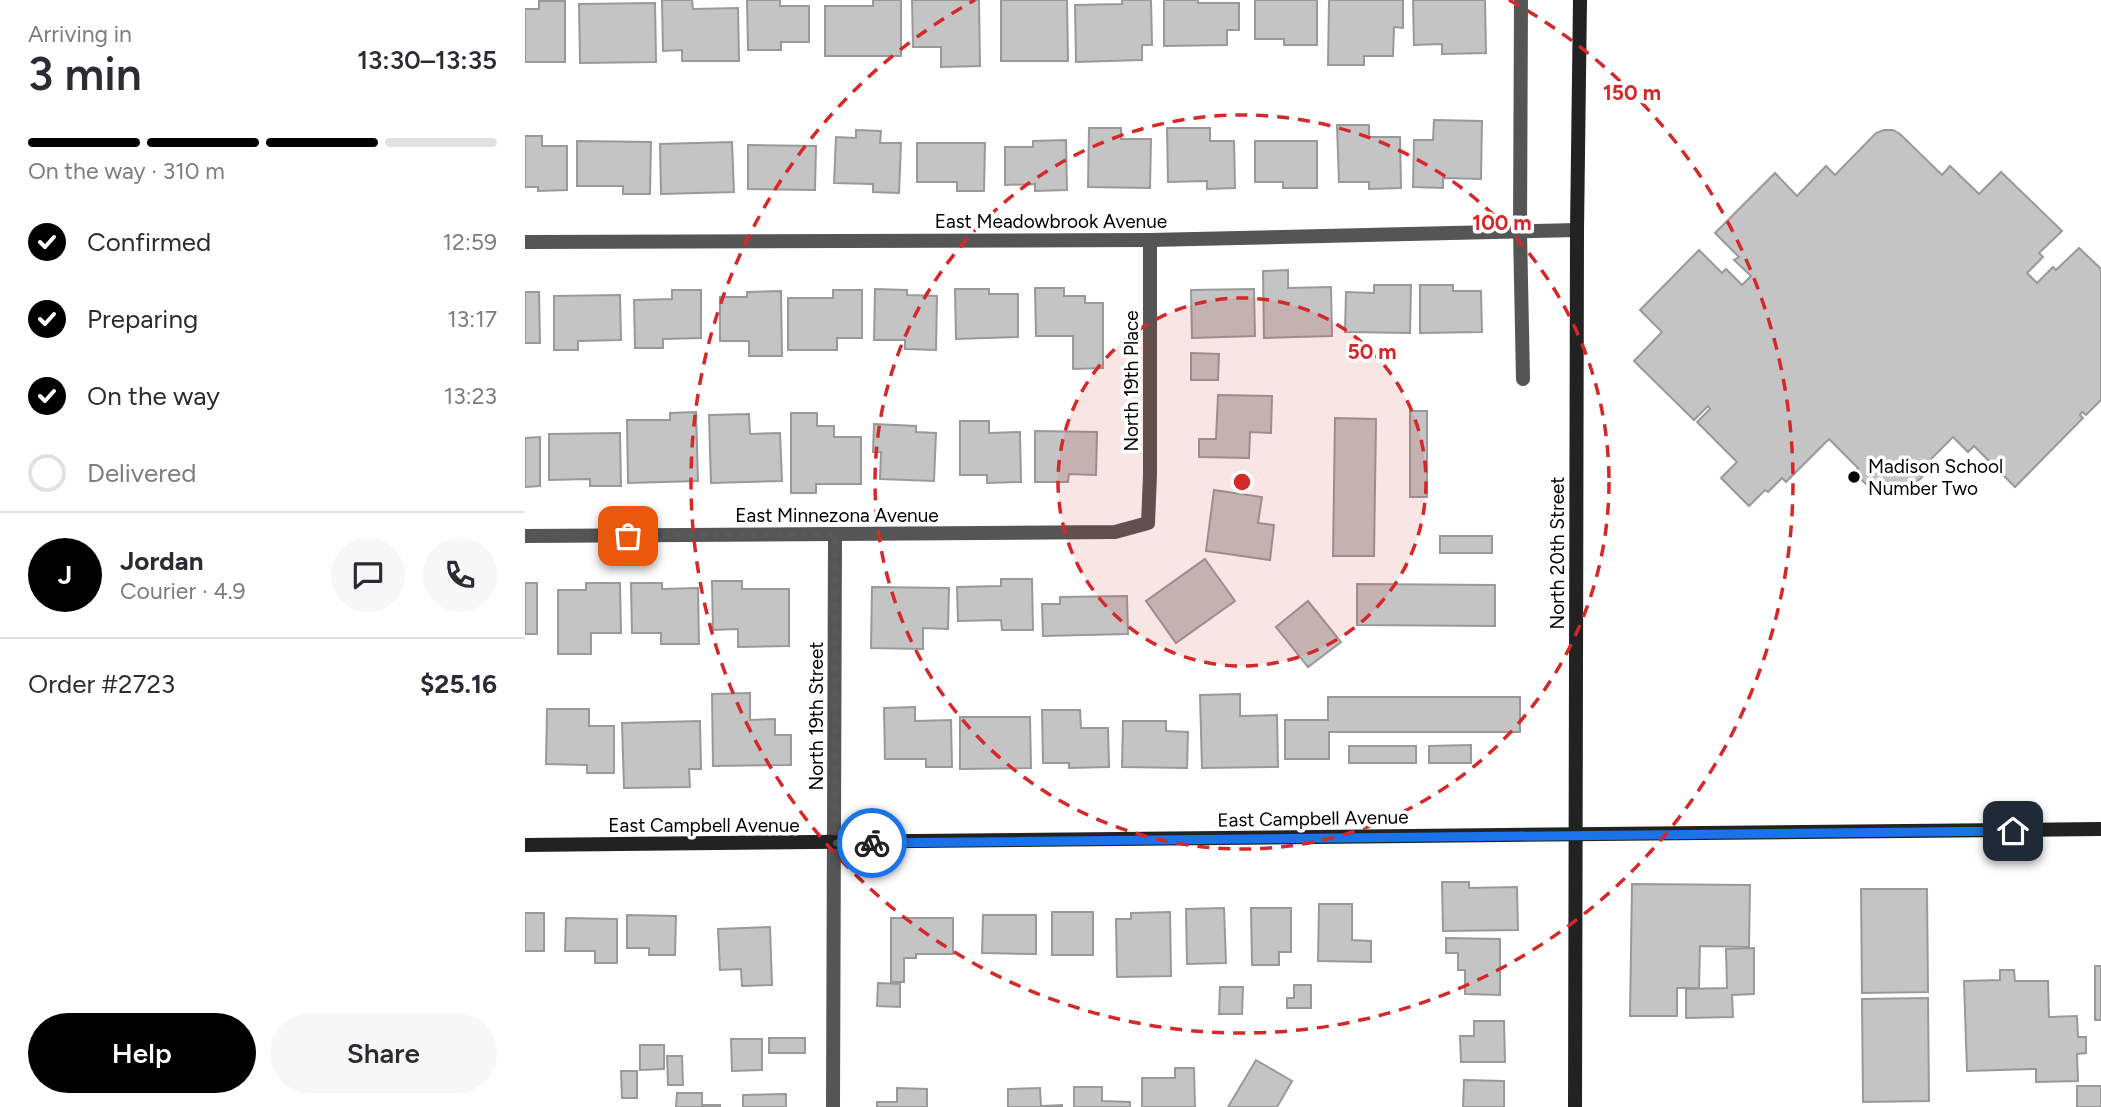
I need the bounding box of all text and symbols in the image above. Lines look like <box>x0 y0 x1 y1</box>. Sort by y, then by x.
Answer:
text: Arriving in <box>28 20 132 48</box>
text: 13:30–13:35 <box>357 44 497 76</box>
text: 3 min <box>28 46 142 102</box>
text: 150 m <box>1603 80 1661 105</box>
text: On the way · 310 m <box>28 157 225 185</box>
street label: East Meadowbrook Avenue <box>935 210 1167 233</box>
text: 100 m <box>1472 210 1532 235</box>
icon: check <box>28 223 66 261</box>
text: Confirmed <box>87 226 211 258</box>
text: 12:59 <box>443 228 497 256</box>
icon: check <box>28 300 66 338</box>
text: Preparing <box>87 303 198 335</box>
text: 13:17 <box>447 305 497 333</box>
street label: North 19th Place <box>1120 310 1143 452</box>
text: 50 m <box>1347 339 1397 364</box>
icon: check <box>28 377 66 415</box>
text: On the way <box>87 380 220 412</box>
text: 13:23 <box>444 382 497 410</box>
place label: Madison School Number Two <box>1868 455 2003 500</box>
text: Delivered <box>87 457 196 489</box>
marker: Madison School Number Two <box>1846 469 1862 485</box>
centre of rings <box>1230 470 1254 494</box>
street label: North 20th Street <box>1546 476 1569 630</box>
street label: East Minnezona Avenue <box>735 504 939 527</box>
pin <box>598 506 658 566</box>
icon: bag <box>609 517 647 555</box>
button: chat <box>331 538 405 612</box>
button: phone <box>423 538 497 612</box>
text: Jordan <box>120 545 203 577</box>
text: J <box>58 559 72 591</box>
text: Courier · 4.9 <box>120 577 246 605</box>
street label: North 19th Street <box>805 642 828 790</box>
text: Order #2723 <box>28 668 175 700</box>
text: $25.16 <box>420 668 497 700</box>
pin <box>1983 801 2043 861</box>
street label: East Campbell Avenue <box>1217 805 1409 832</box>
courier <box>837 808 907 878</box>
icon: home <box>1994 812 2032 850</box>
street label: East Campbell Avenue <box>608 814 800 837</box>
icon: bike <box>853 824 891 862</box>
button: Help <box>28 1013 256 1093</box>
button: Share <box>270 1013 497 1093</box>

